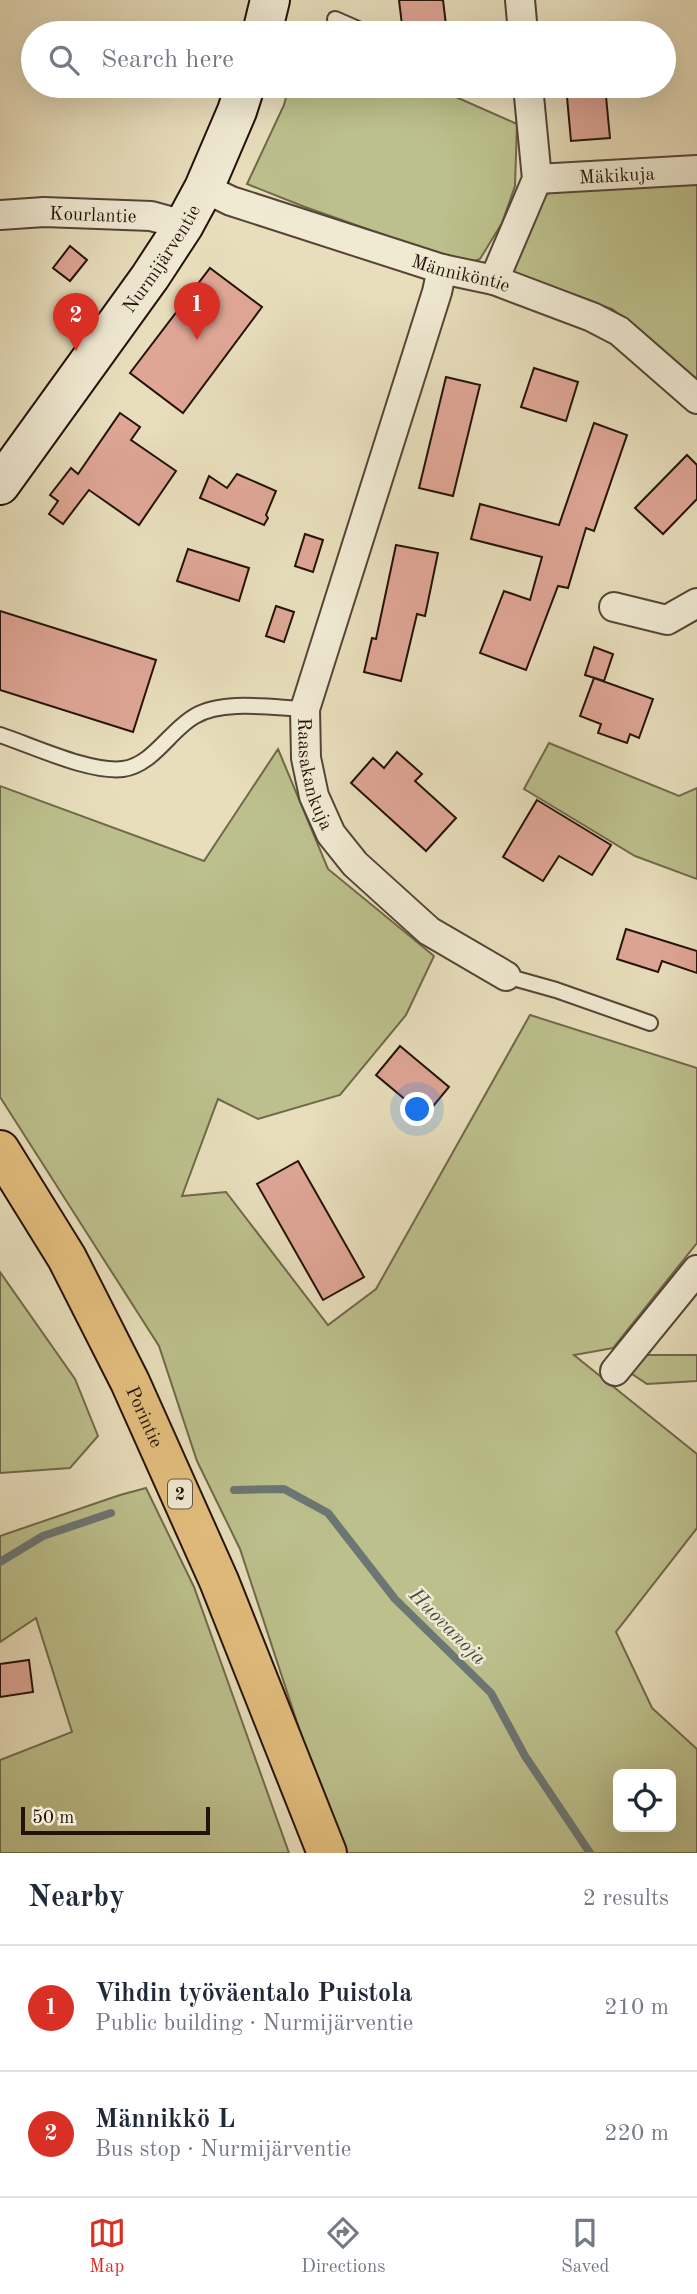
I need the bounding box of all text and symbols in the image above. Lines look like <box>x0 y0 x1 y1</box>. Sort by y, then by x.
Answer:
search box <box>21 21 676 98</box>
icon: search <box>45 41 83 79</box>
text: Search here <box>101 47 234 73</box>
street label: Mäkikuja <box>579 165 656 189</box>
street label: Nurmijärventie <box>120 202 205 317</box>
street label: Kourlantie <box>49 205 137 227</box>
street label: Männiköntie <box>409 253 512 297</box>
pin: 1 <box>174 282 220 340</box>
pin: 2 <box>53 293 99 351</box>
street label: Raasakankuja <box>293 717 335 834</box>
your location <box>400 1092 434 1126</box>
street label: Porintie <box>121 1384 165 1451</box>
road number: 2 <box>168 1479 192 1508</box>
water label: Huovanoja <box>404 1584 489 1670</box>
map controls <box>613 1769 676 1832</box>
button: locate <box>613 1769 676 1832</box>
scale bar <box>21 1804 210 1836</box>
text: 50 m <box>32 1809 74 1828</box>
text: Nearby <box>28 1883 125 1913</box>
text: 2 results <box>583 1887 669 1910</box>
text: Vihdin työväentalo Puistola <box>95 1981 412 2007</box>
text: 1 <box>44 1996 58 2019</box>
text: 210 m <box>604 1996 669 2019</box>
text: Public building · Nurmijärventie <box>95 2012 413 2035</box>
text: Männikkö L <box>95 2107 235 2133</box>
text: 2 <box>44 2122 58 2145</box>
text: 220 m <box>604 2122 669 2145</box>
text: Bus stop · Nurmijärventie <box>95 2138 351 2161</box>
tab: Map <box>88 2214 126 2279</box>
tab: Directions <box>301 2214 386 2279</box>
tab: Saved <box>561 2214 609 2279</box>

